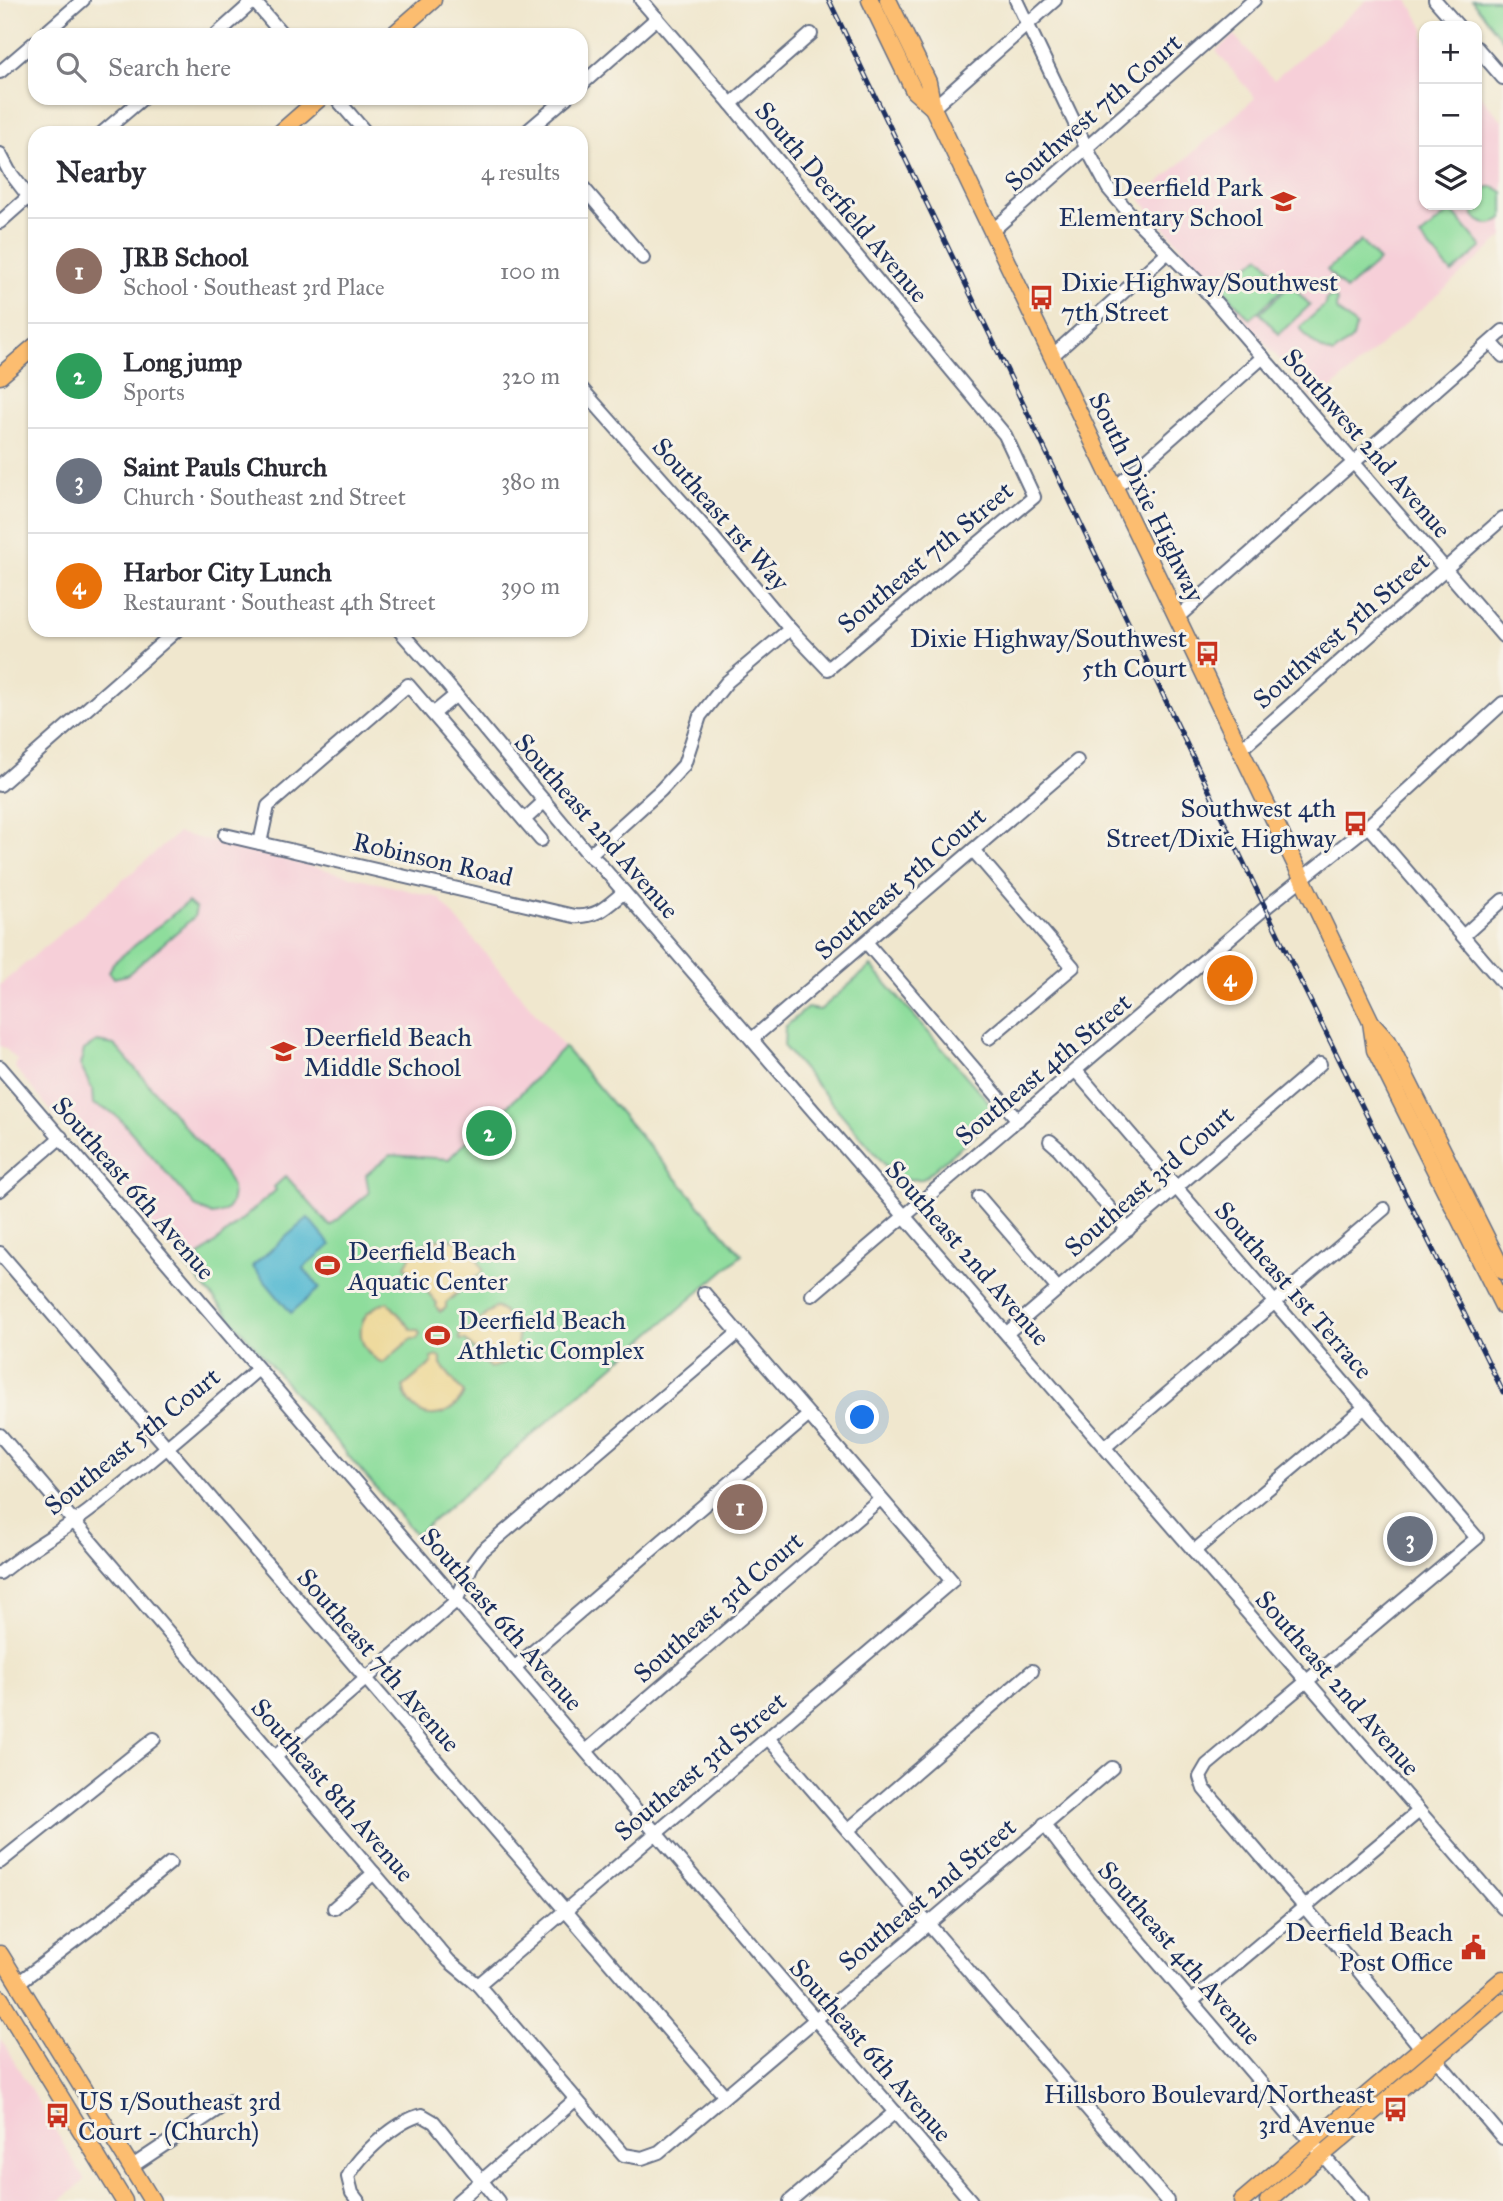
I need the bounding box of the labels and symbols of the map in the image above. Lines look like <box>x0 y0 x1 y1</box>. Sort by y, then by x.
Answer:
street label: Southwest 7th Court <box>998 26 1188 198</box>
street label: South Deerfield Avenue <box>748 95 936 309</box>
place label: Deerfield Park Elementary School <box>1059 171 1264 233</box>
school or university icon: Deerfield Park Elementary School <box>1269 188 1297 216</box>
place label: Dixie Highway/Southwest 7th Street <box>1061 266 1338 328</box>
bus stop icon: Dixie Highway/Southwest 7th Street <box>1027 283 1055 311</box>
street label: Southwest 2nd Avenue <box>1276 342 1458 545</box>
street label: South Dixie Highway <box>1082 387 1212 608</box>
street label: Southeast 1st Way <box>646 431 797 598</box>
street label: Southeast 7th Street <box>831 474 1019 640</box>
street label: Southwest 5th Street <box>1246 545 1436 715</box>
place label: Dixie Highway/Southwest 5th Court <box>910 622 1187 684</box>
bus stop icon: Dixie Highway/Southwest 5th Court <box>1193 639 1221 667</box>
street label: Southeast 2nd Avenue <box>508 727 686 925</box>
place label: Southwest 4th Street/Dixie Highway <box>1106 792 1337 854</box>
street label: Southeast 5th Court <box>808 800 992 966</box>
bus stop icon: Southwest 4th Street/Dixie Highway <box>1342 809 1370 837</box>
street label: Robinson Road <box>350 825 516 893</box>
pin: 4 <box>1207 952 1253 1004</box>
street label: Southeast 4th Street <box>948 986 1138 1152</box>
place label: Deerfield Beach Middle School <box>304 1021 472 1083</box>
school or university icon: Deerfield Beach Middle School <box>270 1038 298 1066</box>
street label: Southeast 6th Avenue <box>46 1090 222 1286</box>
street label: Southeast 3rd Court <box>1058 1099 1240 1263</box>
pin: 2 <box>466 1107 512 1159</box>
street label: Southeast 2nd Avenue <box>879 1154 1057 1352</box>
street label: Southeast 1st Terrace <box>1208 1195 1380 1386</box>
place label: Deerfield Beach Aquatic Center <box>347 1235 516 1297</box>
sports icon: Deerfield Beach Aquatic Center <box>314 1252 342 1280</box>
place label: Deerfield Beach Athletic Complex <box>457 1304 645 1366</box>
sports icon: Deerfield Beach Athletic Complex <box>424 1321 452 1349</box>
street label: Southeast 5th Court <box>38 1360 226 1522</box>
your location <box>845 1400 879 1434</box>
pin: 1 <box>717 1481 763 1533</box>
pin: 3 <box>1387 1513 1433 1565</box>
street label: Southeast 6th Avenue <box>414 1521 590 1717</box>
street label: Southeast 3rd Court <box>627 1525 809 1689</box>
street label: Southeast 7th Avenue <box>290 1562 468 1759</box>
street label: Southeast 2nd Avenue <box>1249 1584 1427 1782</box>
street label: Southeast 3rd Street <box>607 1685 793 1847</box>
street label: Southeast 8th Avenue <box>245 1692 422 1889</box>
street label: Southeast 2nd Street <box>832 1810 1022 1978</box>
street label: Southeast 4th Avenue <box>1091 1854 1269 2052</box>
place label: Deerfield Beach Post Office <box>1285 1916 1454 1978</box>
public building icon: Deerfield Beach Post Office <box>1459 1933 1487 1961</box>
street label: Southeast 6th Avenue <box>783 1952 959 2148</box>
place label: Hillsboro Boulevard/Northeast 3rd Avenue <box>1044 2078 1375 2140</box>
place label: US 1/Southeast 3rd Court - (Church) <box>78 2085 281 2147</box>
bus stop icon: Hillsboro Boulevard/Northeast 3rd Avenue <box>1381 2095 1409 2123</box>
bus stop icon: US 1/Southeast 3rd Court - (Church) <box>44 2102 72 2130</box>

